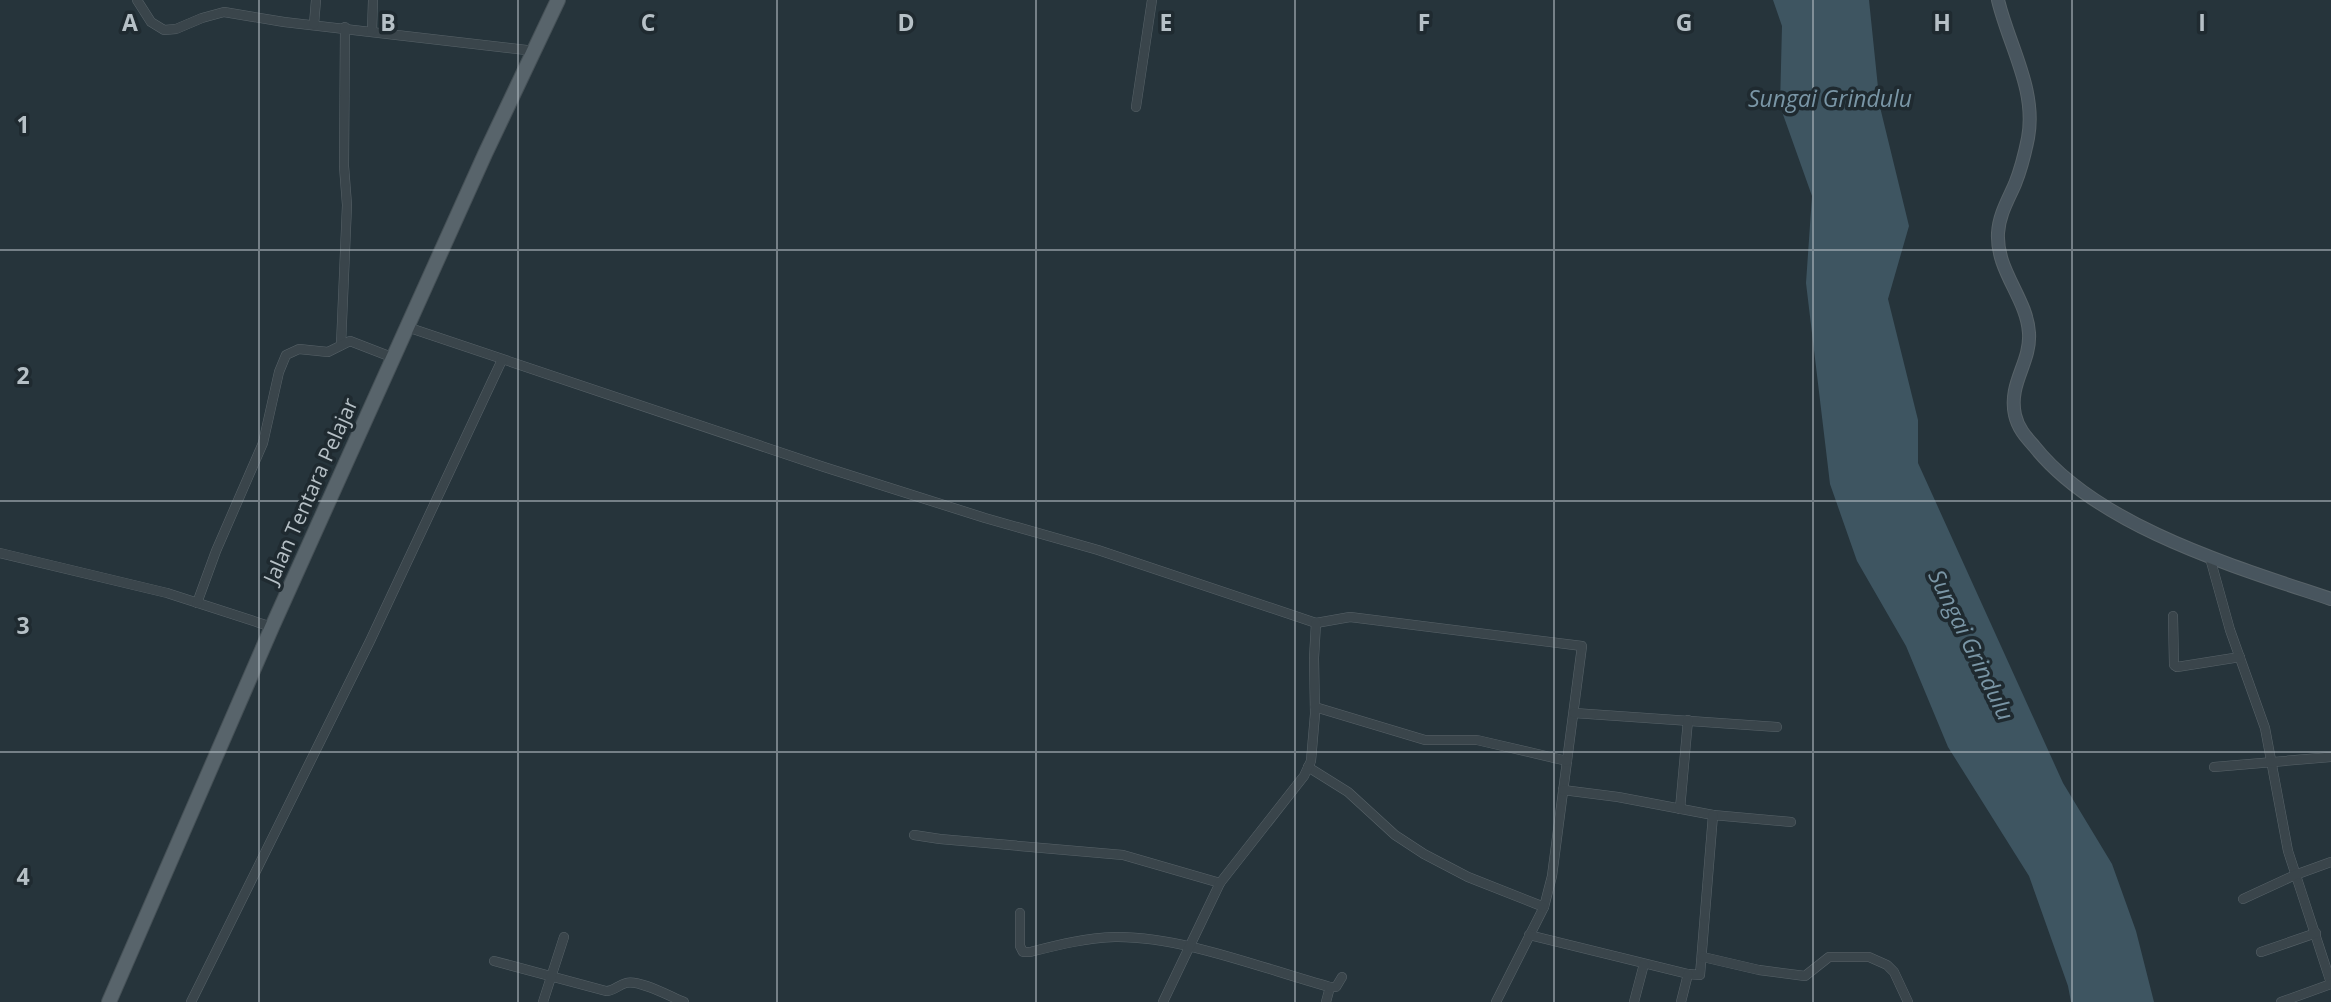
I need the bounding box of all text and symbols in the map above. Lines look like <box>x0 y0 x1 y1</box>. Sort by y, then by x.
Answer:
text: A <box>122 6 138 38</box>
text: B <box>380 6 396 38</box>
text: C <box>641 6 655 38</box>
text: D <box>897 6 915 38</box>
text: E <box>1160 6 1172 38</box>
text: F <box>1418 6 1430 38</box>
text: G <box>1676 6 1692 38</box>
text: H <box>1933 6 1951 38</box>
text: I <box>2198 6 2206 38</box>
water label: Sungai Grindulu <box>1748 82 1912 114</box>
text: 1 <box>16 108 30 140</box>
text: 2 <box>16 359 30 391</box>
street label: Jalan Tentara Pelajar <box>256 393 364 590</box>
water label: Sungai Grindulu <box>1922 564 2022 725</box>
text: 3 <box>16 609 30 641</box>
text: 4 <box>16 860 30 892</box>

